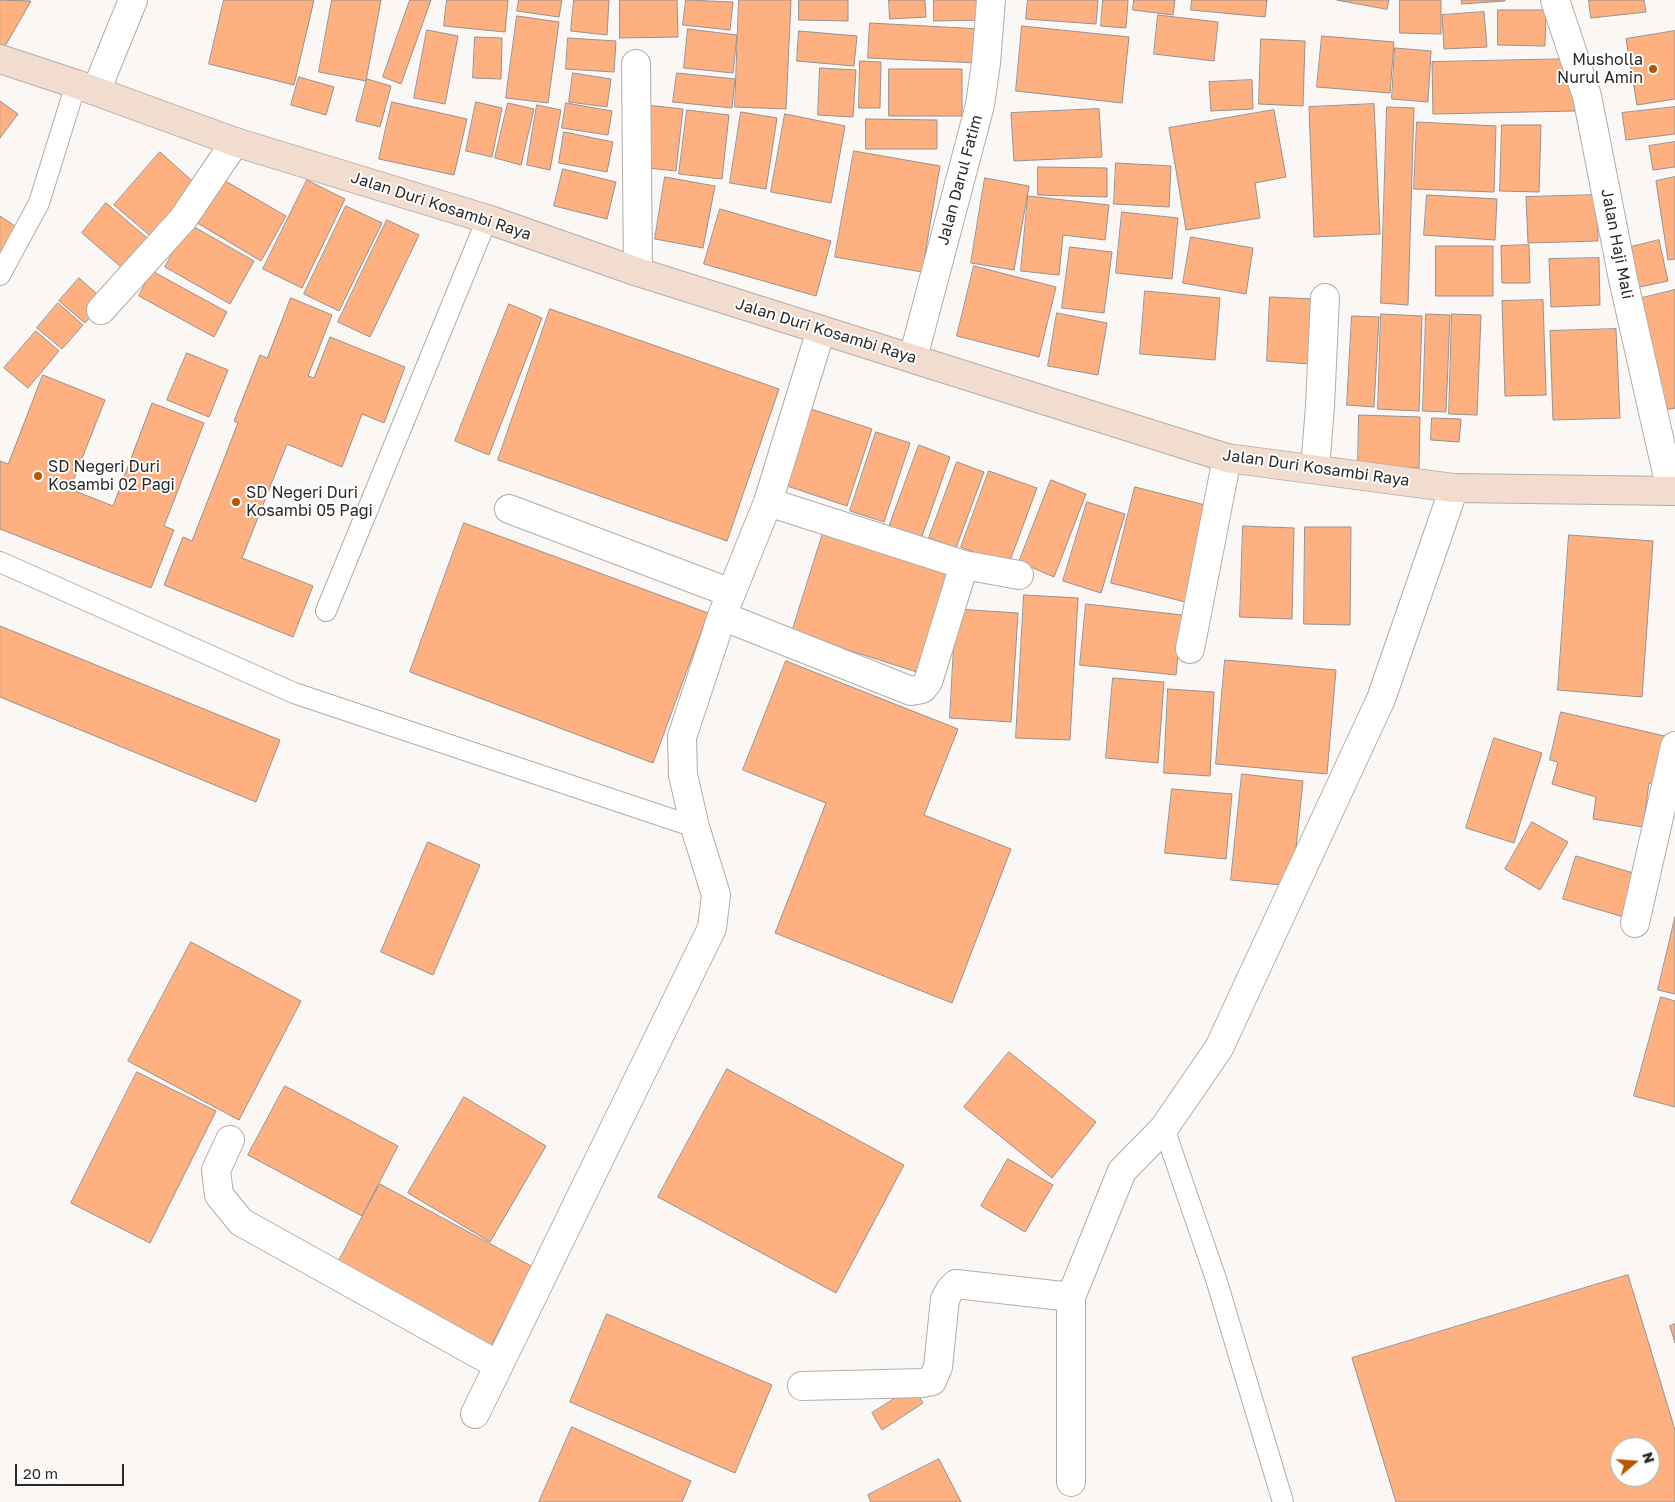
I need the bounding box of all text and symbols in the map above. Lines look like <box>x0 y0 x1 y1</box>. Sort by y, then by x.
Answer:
place label: Musholla Nurul Amin <box>1557 50 1643 88</box>
marker: Musholla Nurul Amin <box>1647 63 1659 75</box>
street label: Jalan Darul Fatim <box>933 113 987 247</box>
street label: Jalan Duri Kosambi Raya <box>348 168 534 244</box>
street label: Jalan Haji Mali <box>1597 187 1637 301</box>
street label: Jalan Duri Kosambi Raya <box>733 294 919 368</box>
street label: Jalan Duri Kosambi Raya <box>1221 445 1411 491</box>
place label: SD Negeri Duri Kosambi 02 Pagi <box>48 457 175 495</box>
marker: SD Negeri Duri Kosambi 02 Pagi <box>32 470 44 482</box>
place label: SD Negeri Duri Kosambi 05 Pagi <box>246 483 373 521</box>
marker: SD Negeri Duri Kosambi 05 Pagi <box>230 496 242 508</box>
north arrow <box>1610 1437 1660 1487</box>
text: N <box>1639 1450 1659 1465</box>
scale bar <box>18 1454 126 1486</box>
text: 20 m <box>23 1464 58 1482</box>

